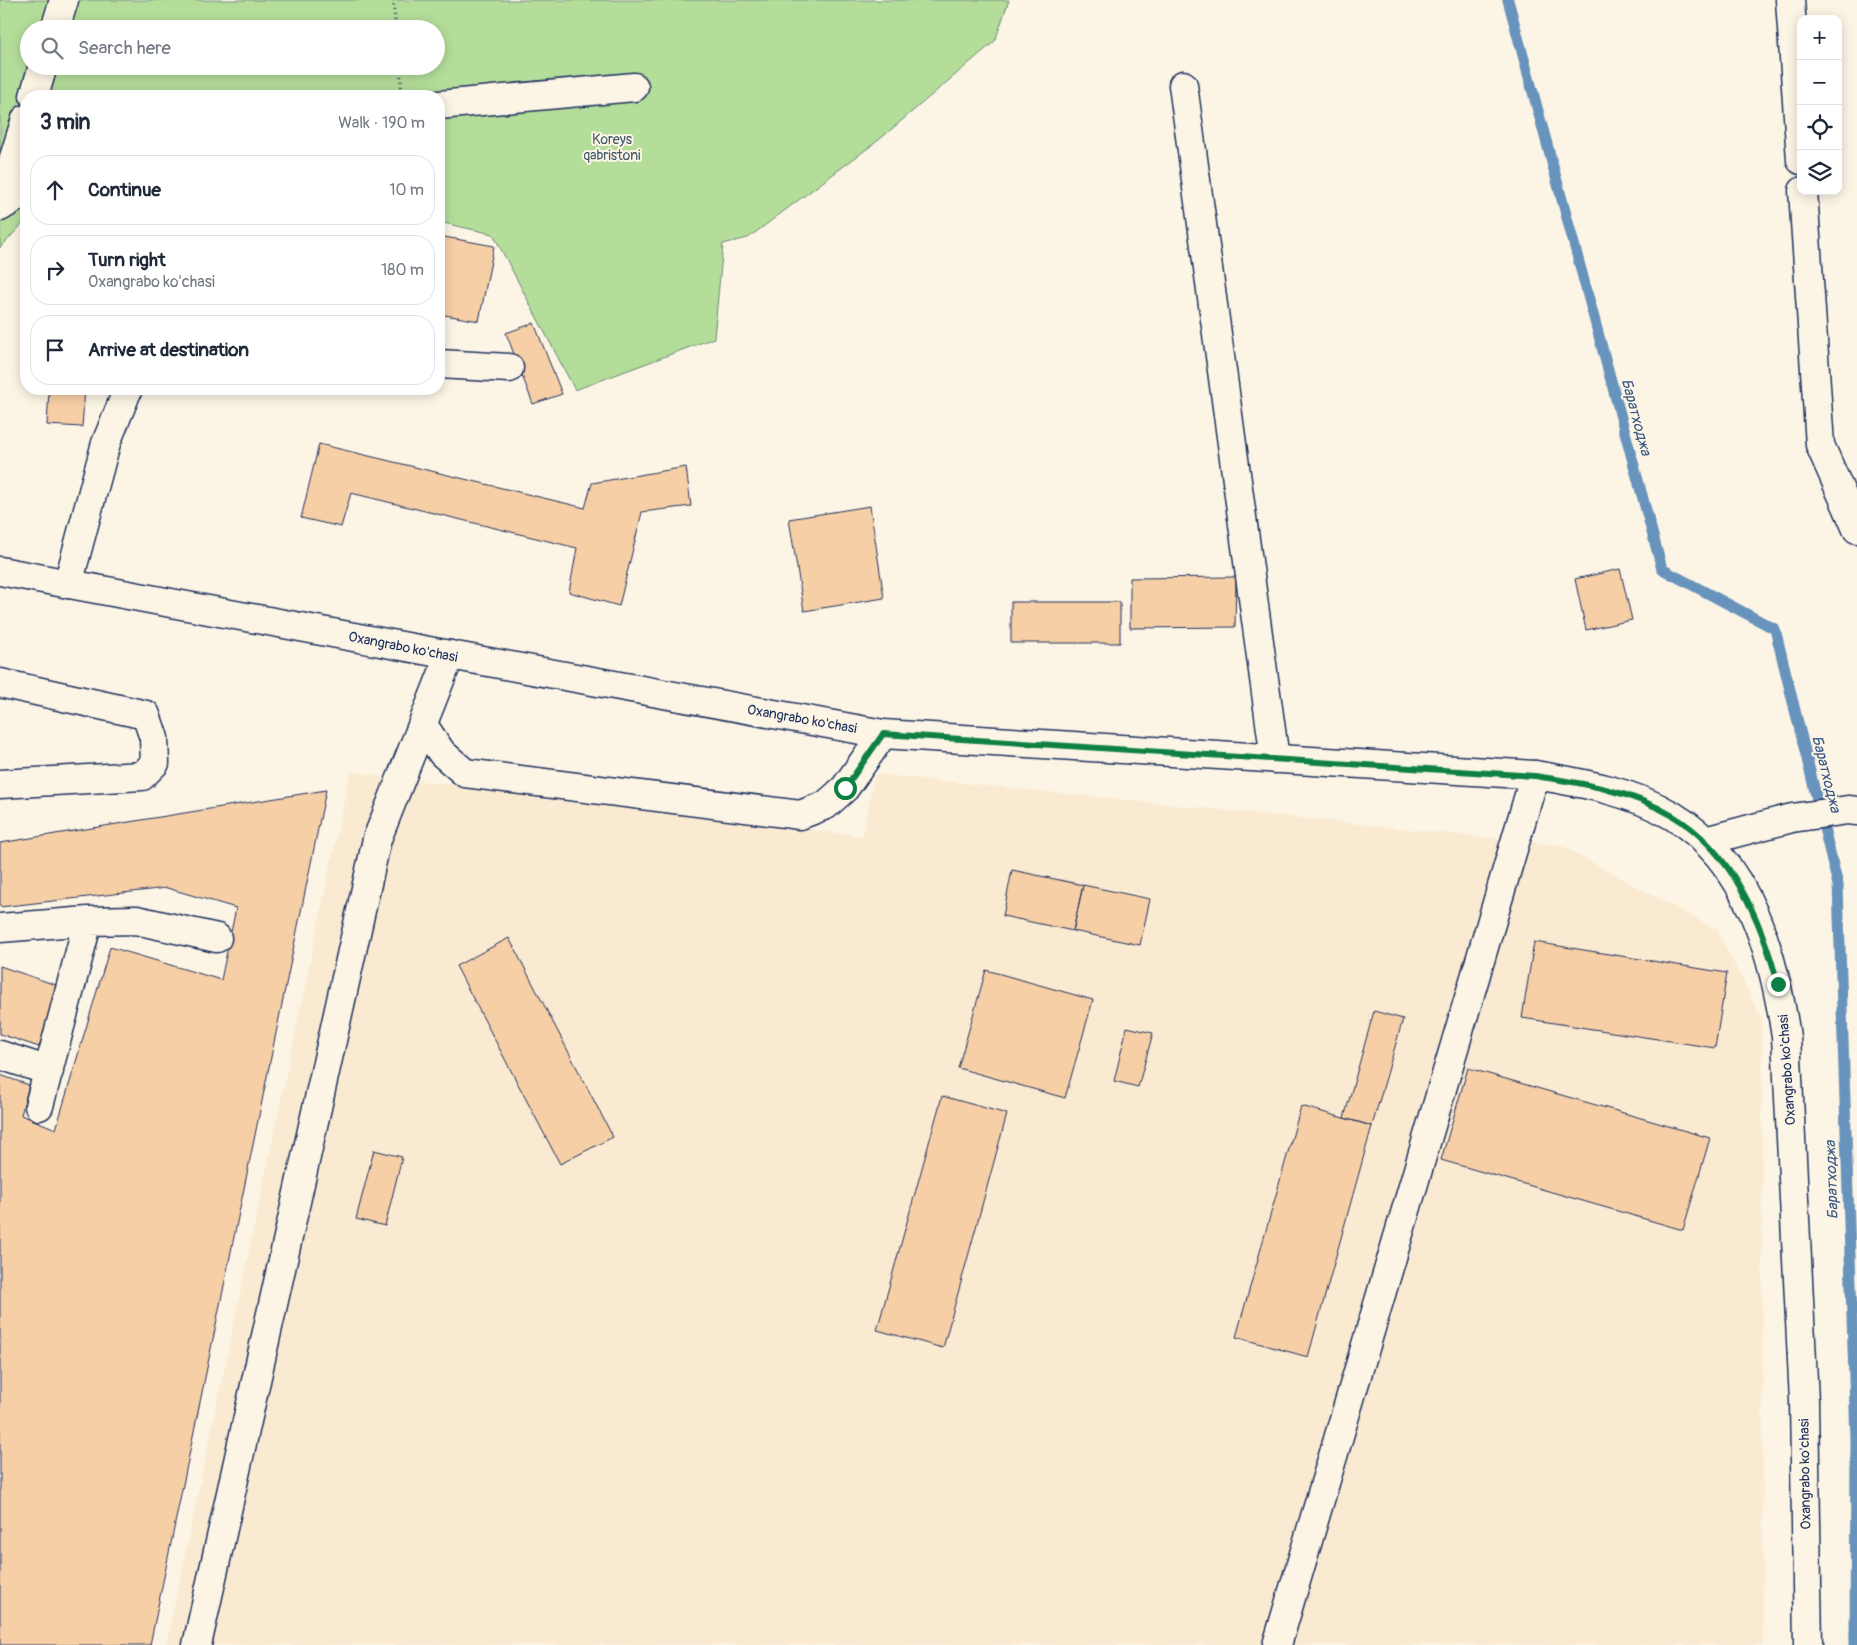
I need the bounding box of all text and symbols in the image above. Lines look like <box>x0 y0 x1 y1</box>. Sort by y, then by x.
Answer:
map controls <box>1797 15 1842 195</box>
button: + <box>1797 15 1842 60</box>
search box <box>20 20 445 75</box>
icon: search <box>38 34 66 62</box>
text: Search here <box>78 36 171 60</box>
button: − <box>1797 60 1842 105</box>
button: locate <box>1797 105 1842 150</box>
text: 3 min <box>40 109 90 136</box>
text: Walk · 190 m <box>338 113 425 133</box>
park label: Koreys qabristoni <box>583 131 641 164</box>
button: layers <box>1797 150 1842 195</box>
icon: ahead <box>41 176 69 204</box>
text: Continue <box>88 178 161 202</box>
text: 10 m <box>389 180 424 200</box>
text: Turn right <box>88 248 166 272</box>
icon: right <box>41 256 69 284</box>
text: 180 m <box>381 260 424 280</box>
text: Oxangrabo ko'chasi <box>88 272 215 292</box>
icon: arrive <box>41 336 69 364</box>
text: Arrive at destination <box>88 338 249 362</box>
water label: Баратходжа <box>1617 377 1656 458</box>
street label: Oxangrabo ko'chasi <box>347 628 460 666</box>
street label: Oxangrabo ko'chasi <box>746 701 859 737</box>
water label: Баратходжа <box>1807 734 1845 815</box>
route start <box>834 777 857 800</box>
route end <box>1767 973 1790 996</box>
street label: Oxangrabo ko'chasi <box>1775 1014 1799 1126</box>
water label: Баратходжа <box>1821 1139 1843 1220</box>
street label: Oxangrabo ko'chasi <box>1796 1418 1814 1530</box>

